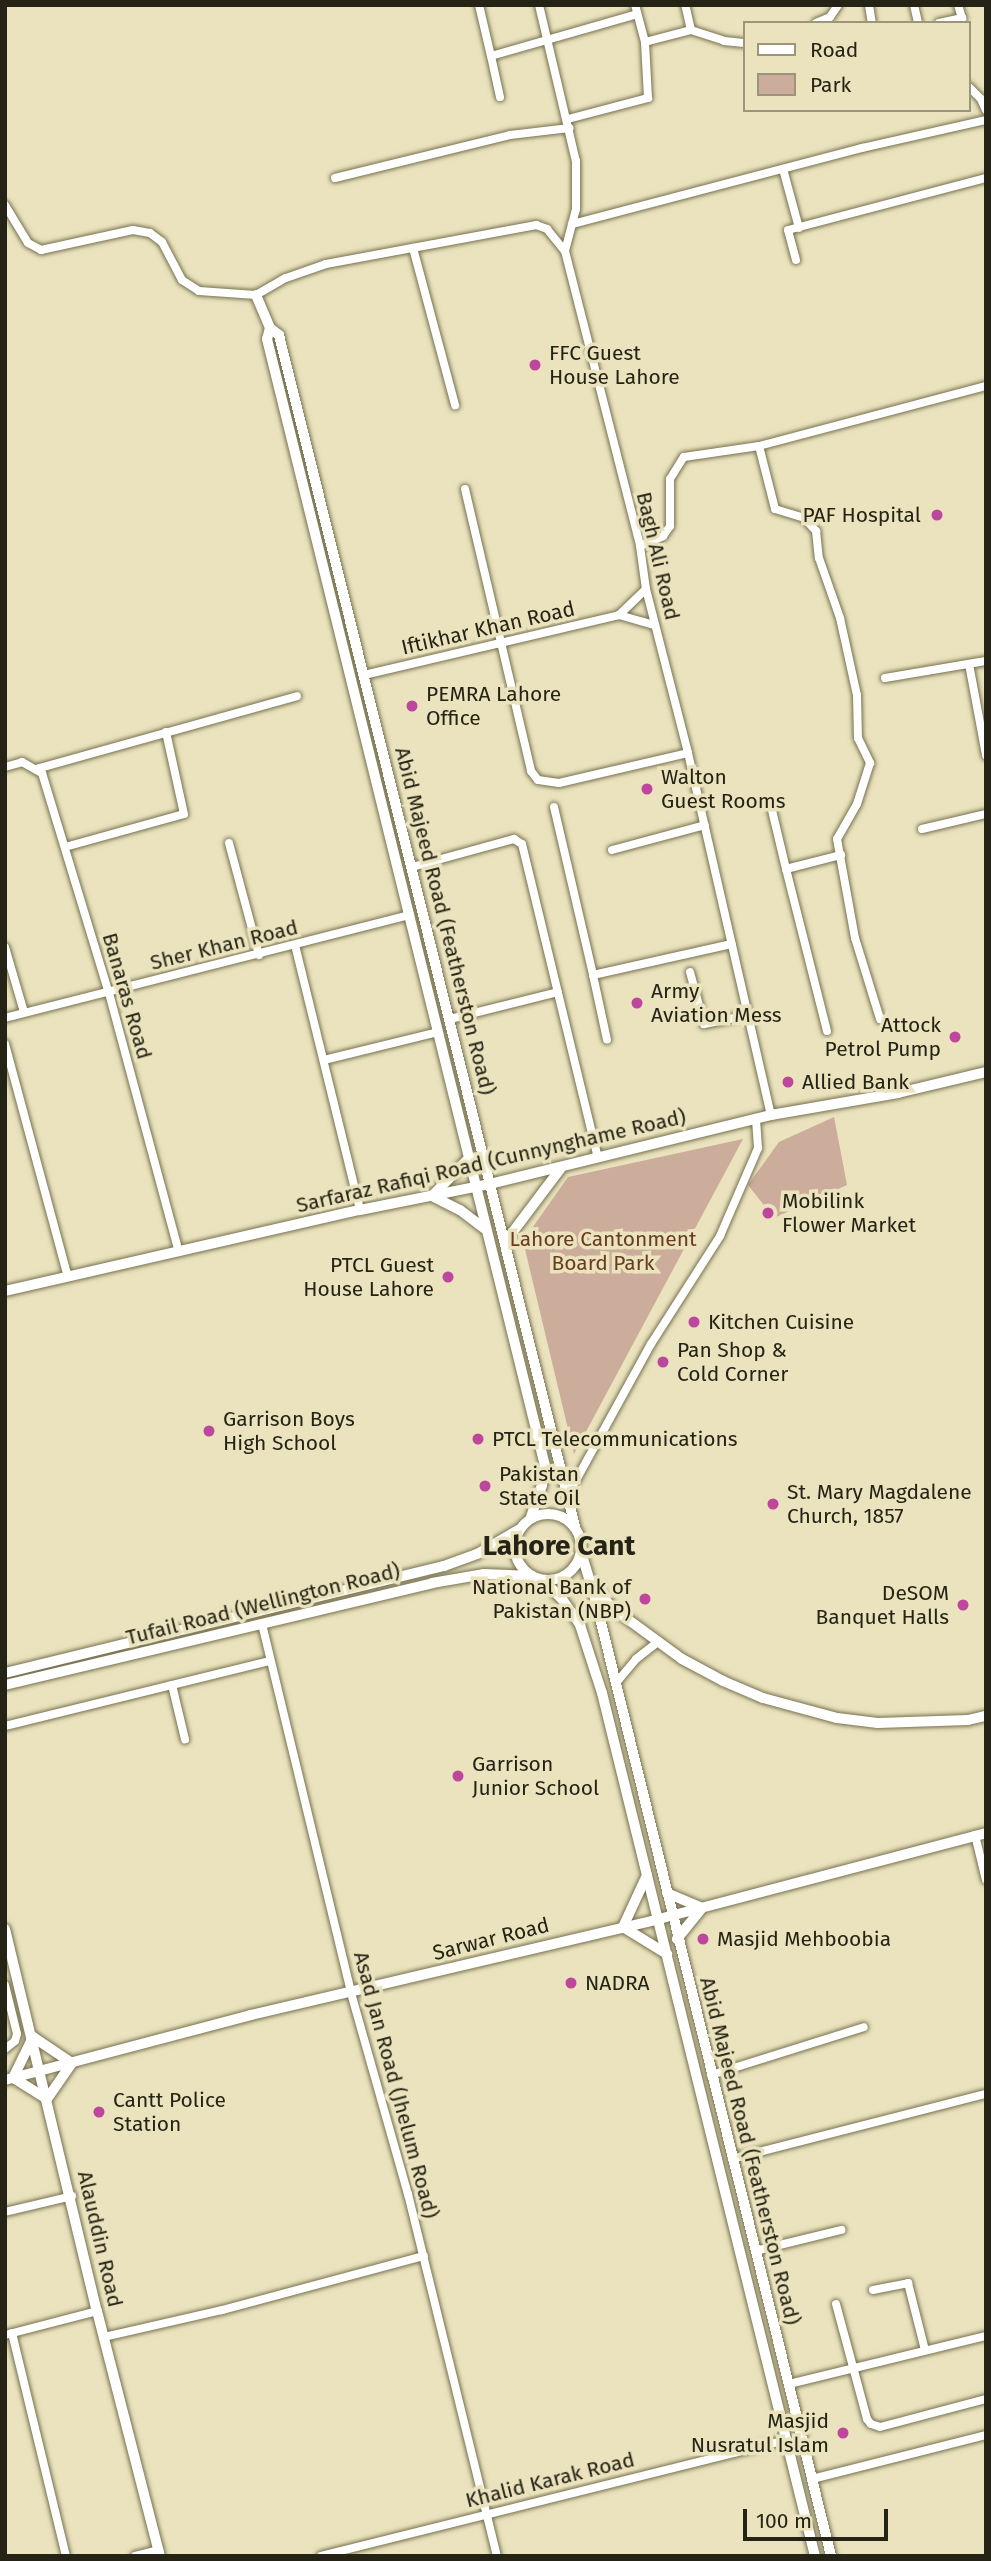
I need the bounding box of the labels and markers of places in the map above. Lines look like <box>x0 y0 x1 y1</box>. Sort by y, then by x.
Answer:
place label: FFC Guest House Lahore <box>549 340 680 390</box>
marker: FFC Guest House Lahore <box>527 357 543 373</box>
place label: PAF Hospital <box>803 502 921 528</box>
marker: PAF Hospital <box>927 505 947 525</box>
place label: PEMRA Lahore Office <box>426 681 561 731</box>
marker: PEMRA Lahore Office <box>404 698 420 714</box>
place label: Walton Guest Rooms <box>661 764 786 814</box>
marker: Walton Guest Rooms <box>639 781 655 797</box>
place label: Army Aviation Mess <box>651 978 782 1028</box>
marker: Army Aviation Mess <box>629 995 645 1011</box>
place label: Attock Petrol Pump <box>825 1012 941 1062</box>
marker: Attock Petrol Pump <box>947 1029 963 1045</box>
place label: Allied Bank <box>802 1069 909 1095</box>
marker: Allied Bank <box>780 1074 796 1090</box>
place label: Mobilink Flower Market <box>782 1188 916 1238</box>
marker: Mobilink Flower Market <box>760 1205 776 1221</box>
place label: PTCL Guest House Lahore <box>303 1252 434 1302</box>
marker: PTCL Guest House Lahore <box>440 1269 456 1285</box>
place label: Kitchen Cuisine <box>708 1309 854 1335</box>
marker: Kitchen Cuisine <box>686 1314 702 1330</box>
place label: Pan Shop & Cold Corner <box>677 1337 788 1387</box>
marker: Pan Shop & Cold Corner <box>655 1354 671 1370</box>
place label: Garrison Boys High School <box>223 1406 355 1456</box>
marker: Garrison Boys High School <box>201 1423 217 1439</box>
place label: PTCL Telecommunications <box>492 1426 738 1452</box>
marker: PTCL Telecommunications <box>470 1431 486 1447</box>
place label: Pakistan State Oil <box>499 1461 580 1511</box>
marker: Pakistan State Oil <box>477 1478 493 1494</box>
place label: St. Mary Magdalene Church, 1857 <box>787 1479 972 1529</box>
marker: St. Mary Magdalene Church, 1857 <box>765 1496 781 1512</box>
place label: National Bank of Pakistan (NBP) <box>472 1574 631 1624</box>
place label: DeSOM Banquet Halls <box>816 1580 949 1630</box>
marker: National Bank of Pakistan (NBP) <box>637 1591 653 1607</box>
marker: DeSOM Banquet Halls <box>955 1597 971 1613</box>
place label: Garrison Junior School <box>472 1751 599 1801</box>
marker: Garrison Junior School <box>450 1768 466 1784</box>
place label: Masjid Mehboobia <box>717 1926 891 1952</box>
marker: Masjid Mehboobia <box>695 1931 711 1947</box>
place label: NADRA <box>585 1970 650 1996</box>
marker: NADRA <box>563 1975 579 1991</box>
place label: Cantt Police Station <box>113 2087 226 2137</box>
marker: Cantt Police Station <box>91 2104 107 2120</box>
place label: Masjid Nusratul Islam <box>691 2408 829 2458</box>
marker: Masjid Nusratul Islam <box>835 2425 851 2441</box>

